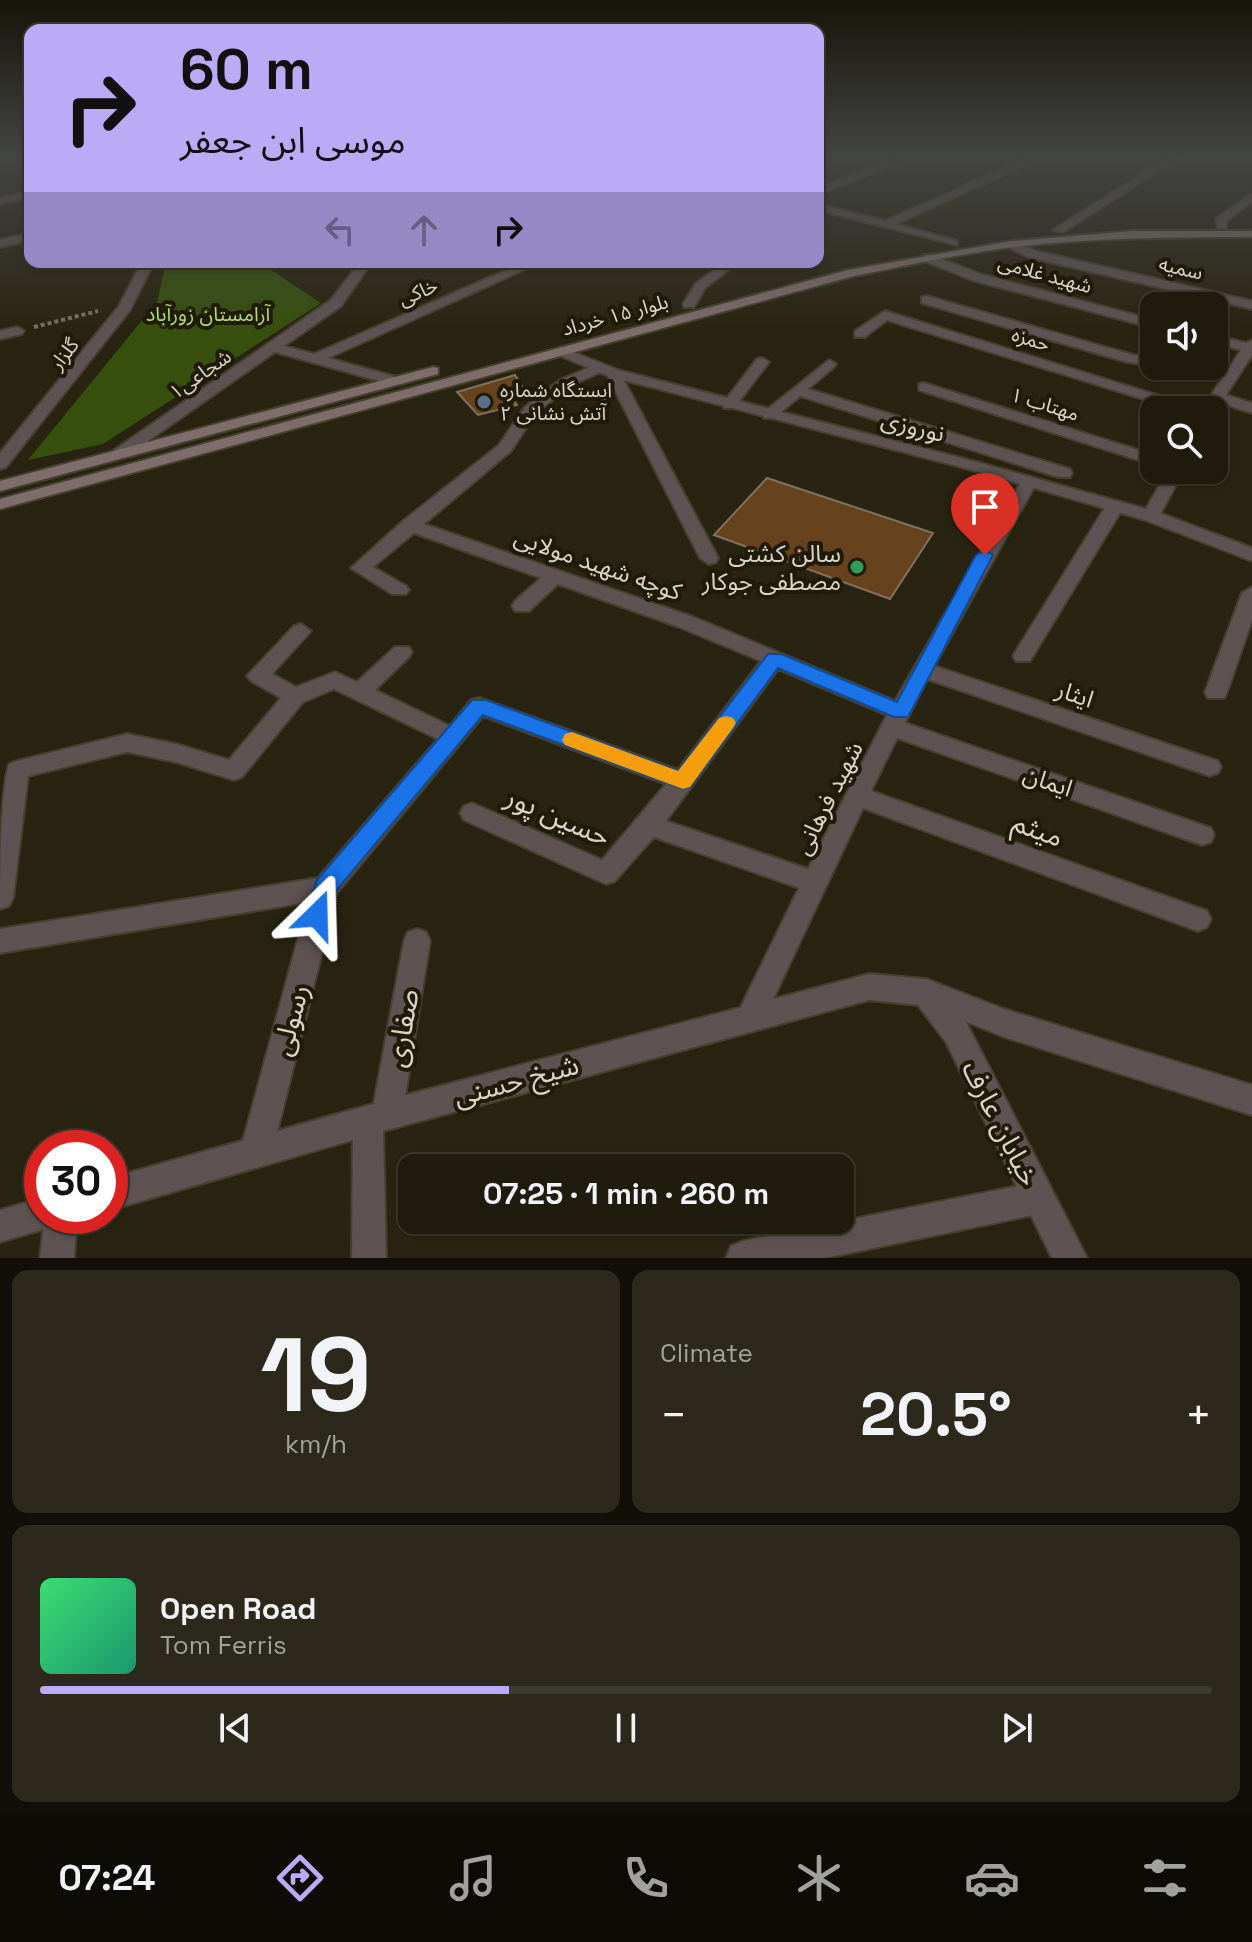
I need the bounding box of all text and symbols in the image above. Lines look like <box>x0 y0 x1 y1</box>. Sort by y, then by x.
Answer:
text: 60 m <box>180 34 313 105</box>
icon: right <box>48 56 152 160</box>
text: موسی ابن جعفر <box>180 118 406 164</box>
icon: left <box>318 208 362 252</box>
icon: ahead <box>402 208 446 252</box>
icon: right <box>486 208 530 252</box>
street label: شهید غلامی <box>995 249 1095 299</box>
street label: سمیه <box>1156 250 1206 286</box>
street label: خاکی <box>394 272 442 312</box>
street label: بلوار ۱۵ خرداد <box>559 288 671 342</box>
map controls <box>1140 292 1228 484</box>
button: sound <box>1140 292 1228 380</box>
park label: آرامستان زورآباد <box>146 301 271 327</box>
street label: حمزه <box>1009 321 1053 357</box>
street label: گلزار <box>43 332 85 376</box>
street label: شجاعی۱ <box>164 343 236 405</box>
place label: ایستگاه شماره ۲ آتش نشانی <box>500 377 612 426</box>
street label: مهتاب ۱ <box>1008 381 1082 427</box>
marker: ایستگاه شماره ۲ آتش نشانی <box>475 393 493 411</box>
button: search <box>1140 396 1228 484</box>
street label: نوروزی <box>878 403 948 449</box>
pin <box>951 473 1019 555</box>
icon: arrive <box>963 485 1007 529</box>
street label: کوچه شهید مولایی <box>510 521 687 608</box>
place label: سالن کشتی مصطفی جوکار <box>701 538 841 597</box>
marker: سالن کشتی مصطفی جوکار <box>848 558 866 576</box>
street label: ایثار <box>1051 673 1098 715</box>
street label: شهید فرهانی <box>786 736 870 860</box>
street label: ایمان <box>1019 758 1077 804</box>
street label: حسین پور <box>499 778 616 854</box>
street label: میثم <box>1006 803 1068 858</box>
position arrow <box>275 873 359 957</box>
street label: رسولی <box>263 980 317 1060</box>
street label: صفاری <box>377 986 427 1070</box>
street label: شیخ حسنی <box>449 1046 583 1117</box>
street label: خیابان عارف <box>954 1054 1048 1192</box>
speed limit sign: 30 <box>24 1130 128 1234</box>
text: 07:25 · 1 min · 260 m <box>483 1174 769 1213</box>
text: 19 <box>260 1309 372 1441</box>
text: Climate <box>660 1336 753 1370</box>
text: 20.5° <box>860 1376 1012 1453</box>
text: − <box>660 1387 687 1443</box>
text: + <box>1185 1387 1212 1443</box>
text: km/h <box>285 1427 347 1461</box>
text: Open Road <box>160 1589 316 1628</box>
text: Tom Ferris <box>160 1628 287 1662</box>
icon: previous <box>213 1706 257 1750</box>
icon: pause <box>604 1706 648 1750</box>
icon: next <box>995 1706 1039 1750</box>
icon: directions <box>272 1850 328 1906</box>
icon: music <box>445 1850 501 1906</box>
icon: phone <box>618 1850 674 1906</box>
icon: climate <box>791 1850 847 1906</box>
icon: car <box>964 1850 1020 1906</box>
icon: filters <box>1137 1850 1193 1906</box>
text: 07:24 <box>59 1855 155 1901</box>

